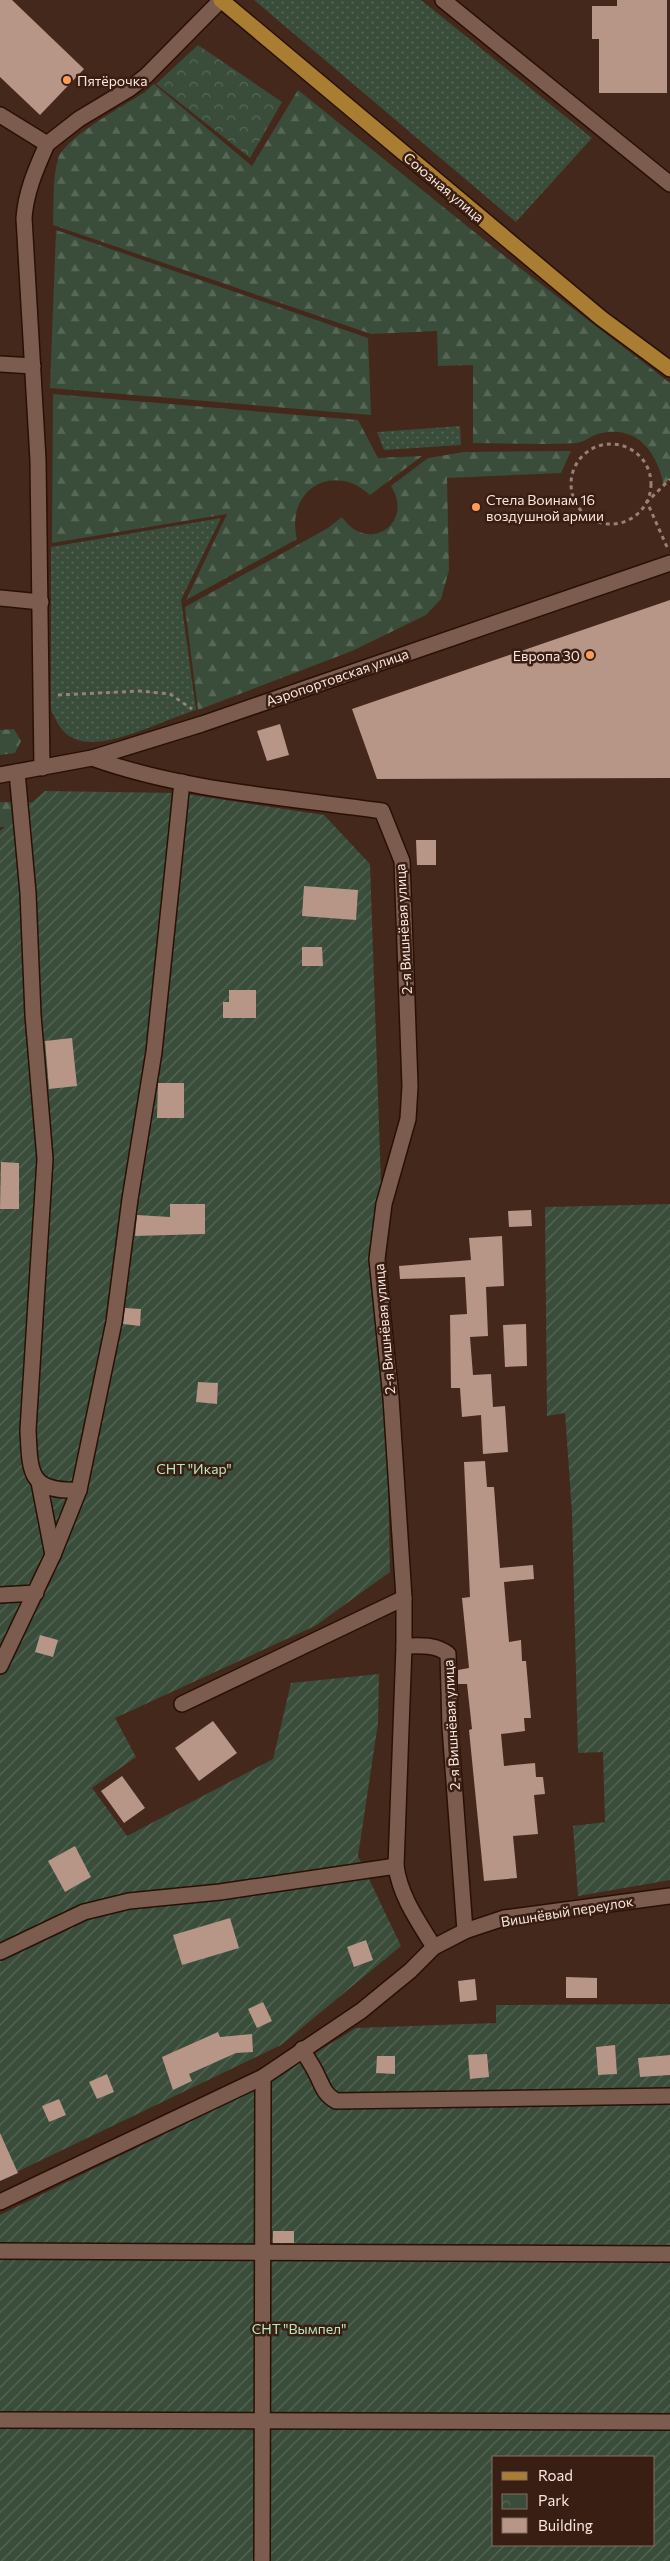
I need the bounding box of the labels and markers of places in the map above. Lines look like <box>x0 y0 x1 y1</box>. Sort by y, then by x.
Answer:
place label: Пятёрочка <box>77 72 147 89</box>
marker: Пятёрочка <box>61 74 73 86</box>
place label: Стела Воинам 16 воздушной армии <box>486 491 604 524</box>
marker: Стела Воинам 16 воздушной армии <box>470 501 482 513</box>
place label: Европа 30 <box>513 647 580 664</box>
marker: Европа 30 <box>584 649 596 661</box>

